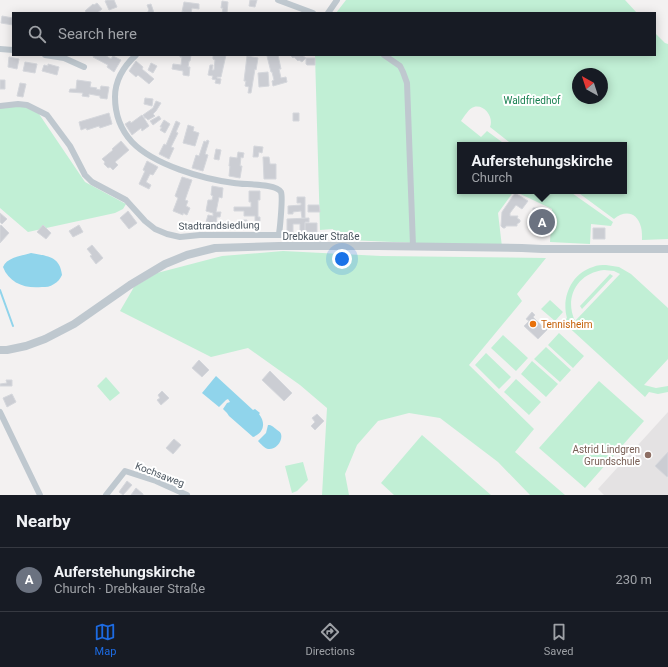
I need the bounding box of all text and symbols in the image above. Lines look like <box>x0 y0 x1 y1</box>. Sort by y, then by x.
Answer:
search box <box>12 12 656 56</box>
icon: search <box>26 23 48 45</box>
text: Search here <box>58 25 137 43</box>
north arrow <box>572 68 608 104</box>
park label: Waldfriedhof <box>503 95 561 106</box>
popup <box>457 142 627 194</box>
text: Auferstehungskirche <box>471 152 613 170</box>
text: Church <box>471 170 512 185</box>
pin: A <box>529 207 555 237</box>
street label: Stadtrandsiedlung <box>178 219 260 232</box>
street label: Drebkauer Straße <box>282 231 360 242</box>
your location <box>332 249 352 269</box>
marker: Tennisheim <box>528 319 538 329</box>
place label: Tennisheim <box>541 319 593 330</box>
place label: Astrid Lindgren Grundschule <box>572 444 640 467</box>
marker: Astrid Lindgren Grundschule <box>643 450 653 460</box>
street label: Kochsaweg <box>134 460 186 489</box>
text: Nearby <box>16 511 71 531</box>
text: Auferstehungskirche <box>54 563 195 581</box>
text: A <box>25 572 33 587</box>
text: 230 m <box>615 572 652 587</box>
text: Church · Drebkauer Straße <box>54 581 205 596</box>
tab: Map <box>94 621 116 658</box>
tab: Directions <box>305 621 355 658</box>
tab: Saved <box>544 621 574 658</box>

